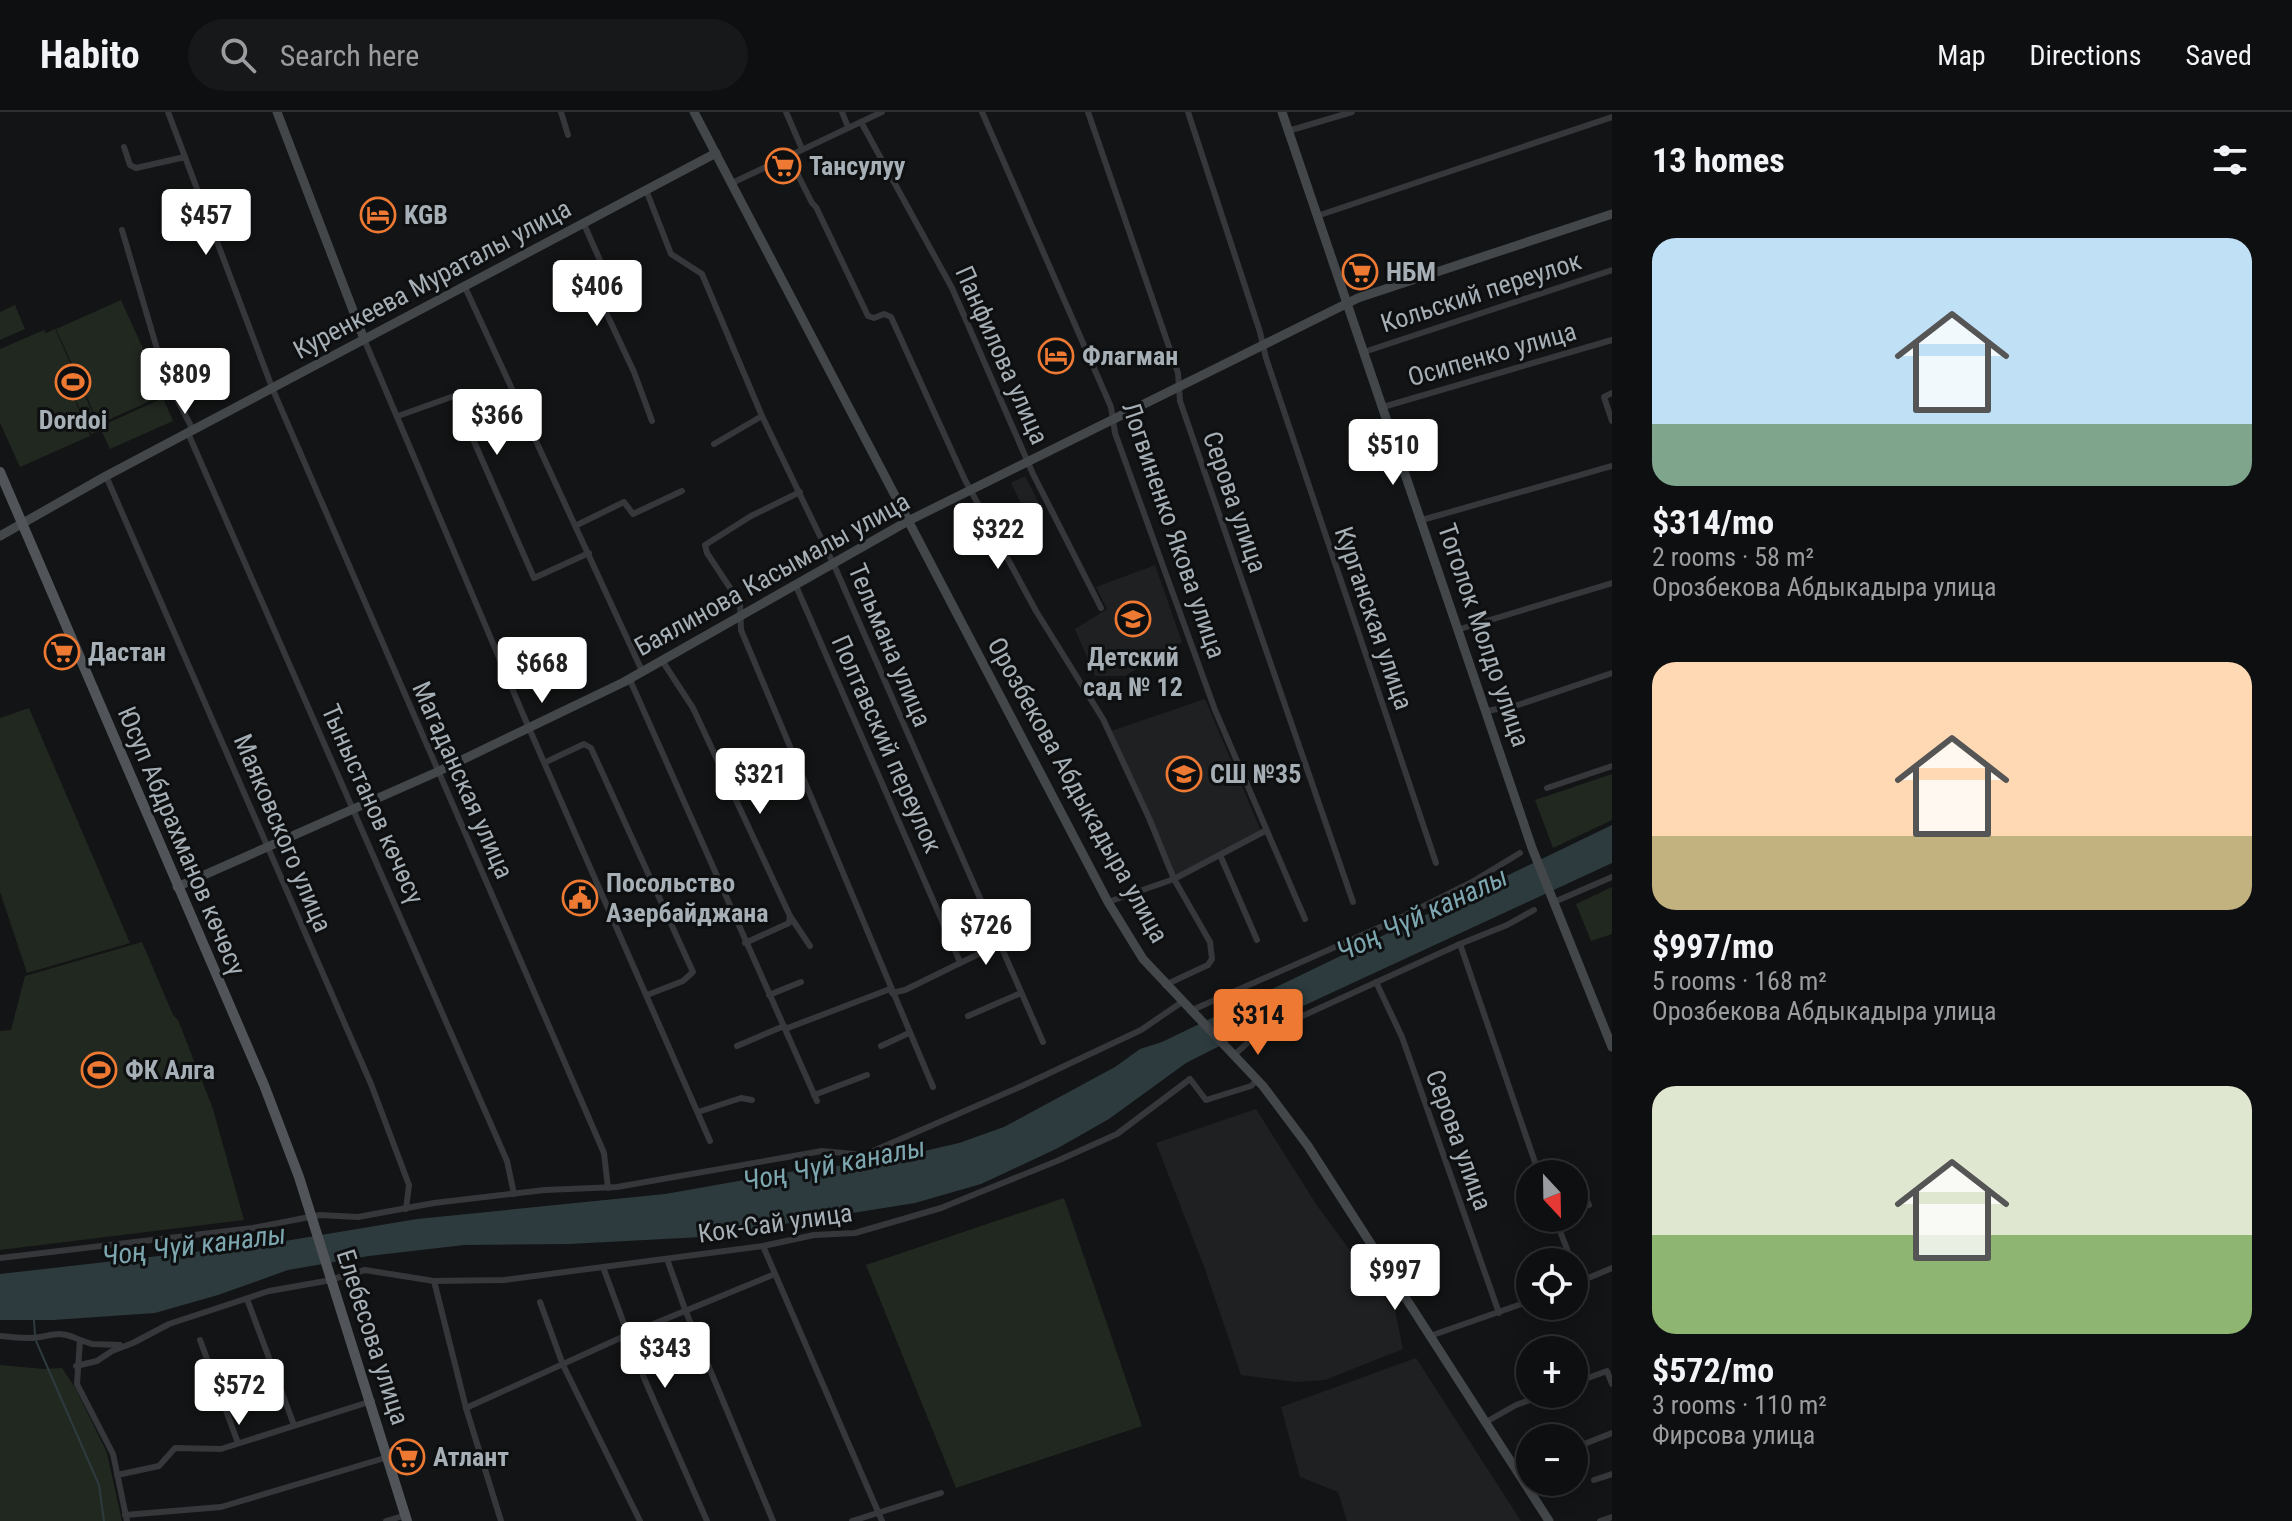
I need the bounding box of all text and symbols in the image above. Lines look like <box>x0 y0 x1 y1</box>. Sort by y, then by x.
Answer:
search box <box>188 19 748 91</box>
text: Habito <box>40 33 140 77</box>
icon: search <box>216 33 260 77</box>
text: Search here <box>280 38 419 73</box>
text: Map <box>1937 39 1986 72</box>
text: Directions <box>2030 39 2141 72</box>
text: Saved <box>2185 39 2252 72</box>
icon: filters <box>2208 138 2252 182</box>
text: 13 homes <box>1652 140 1785 180</box>
supermarket icon: Тансулуу <box>764 147 802 185</box>
place label: Тансулуу <box>809 151 906 181</box>
pin: $457 <box>159 189 253 257</box>
street label: Куренкеева Мураталы улица <box>288 193 576 365</box>
hotel icon: KGB <box>359 196 397 234</box>
text: $457 <box>180 200 232 230</box>
place label: KGB <box>404 200 448 230</box>
street label: Кольский переулок <box>1377 245 1586 339</box>
supermarket icon: НБМ <box>1341 253 1379 291</box>
place label: НБМ <box>1386 257 1436 287</box>
pin: $406 <box>550 260 644 328</box>
street label: Панфилова улица <box>949 261 1055 449</box>
text: $406 <box>571 271 623 301</box>
icon: home <box>1880 290 2024 434</box>
street label: Осипенко улица <box>1404 316 1580 392</box>
hotel icon: Флагман <box>1037 337 1075 375</box>
place label: Флагман <box>1082 341 1178 371</box>
pin: $809 <box>138 348 232 416</box>
text: $809 <box>159 359 211 389</box>
sports icon: Dordoi <box>54 363 92 401</box>
pin: $366 <box>450 389 544 457</box>
street label: Логвиненко Якова улица <box>1116 398 1232 662</box>
text: $366 <box>471 400 523 430</box>
place label: Dordoi <box>39 405 107 435</box>
pin: $510 <box>1346 419 1440 487</box>
street label: Серова улица <box>1197 428 1273 576</box>
text: $510 <box>1367 430 1419 460</box>
street label: Баялинова Касымалы улица <box>629 486 915 662</box>
text: $314/mo <box>1652 502 1774 542</box>
pin: $322 <box>951 503 1045 571</box>
text: $322 <box>972 514 1024 544</box>
street label: Тоголок Молдо улица <box>1432 519 1536 751</box>
street label: Курганская улица <box>1329 523 1419 713</box>
text: 2 rooms · 58 m² <box>1652 542 1814 572</box>
street label: Тельмана улица <box>842 559 938 731</box>
text: Орозбекова Абдыкадыра улица <box>1652 572 1996 602</box>
school or university icon: Детский сад № 12 <box>1114 600 1152 638</box>
street label: Полтавский переулок <box>826 631 949 858</box>
street label: Орозбекова Абдыкадыра улица <box>981 632 1175 948</box>
supermarket icon: Дастан <box>43 633 81 671</box>
place label: Дастан <box>88 637 166 667</box>
pin: $668 <box>495 637 589 705</box>
place label: Детский сад № 12 <box>1083 642 1183 702</box>
text: $668 <box>516 648 568 678</box>
street label: Магаданская улица <box>406 677 520 883</box>
street label: Тыныстанов көчөсү <box>316 700 430 908</box>
street label: Юсуп Абдрахманов көчөсү <box>112 702 252 980</box>
icon: home <box>1880 714 2024 858</box>
street label: Маяковского улица <box>228 730 338 936</box>
pin: $321 <box>713 748 807 816</box>
school or university icon: СШ №35 <box>1165 755 1203 793</box>
text: $321 <box>734 759 786 789</box>
place label: СШ №35 <box>1210 759 1301 789</box>
water label: Чоң Чүй каналы <box>1331 860 1513 968</box>
place label: Посольство Азербайджана <box>606 868 769 928</box>
public building icon: Посольство Азербайджана <box>561 879 599 917</box>
pin: $726 <box>939 899 1033 967</box>
text: $726 <box>960 910 1012 940</box>
text: $997/mo <box>1652 926 1774 966</box>
text: 5 rooms · 168 m² <box>1652 966 1827 996</box>
pin: $314 <box>1211 989 1305 1057</box>
text: Орозбекова Абдыкадыра улица <box>1652 996 1996 1026</box>
text: $314 <box>1232 1000 1284 1030</box>
sports icon: ФК Алга <box>80 1051 118 1089</box>
place label: ФК Алга <box>125 1055 215 1085</box>
street label: Серова улица <box>1420 1066 1498 1214</box>
water label: Чоң Чүй каналы <box>740 1130 928 1198</box>
icon: home <box>1880 1138 2024 1282</box>
north arrow <box>1516 1160 1588 1232</box>
map controls <box>1516 1160 1588 1496</box>
street label: Кок-Сай улица <box>696 1197 854 1249</box>
water label: Чоң Чүй каналы <box>100 1217 288 1273</box>
pin: $997 <box>1348 1244 1442 1312</box>
street label: Елебесова улица <box>331 1246 415 1428</box>
button: locate <box>1516 1248 1588 1320</box>
text: $997 <box>1369 1255 1421 1285</box>
pin: $343 <box>618 1322 712 1390</box>
text: $343 <box>639 1333 691 1363</box>
button: + <box>1516 1336 1588 1408</box>
text: $572/mo <box>1652 1350 1774 1390</box>
pin: $572 <box>192 1359 286 1427</box>
text: $572 <box>213 1370 265 1400</box>
text: 3 rooms · 110 m² <box>1652 1390 1827 1420</box>
text: Фирсова улица <box>1652 1420 1815 1450</box>
button: − <box>1516 1424 1588 1496</box>
supermarket icon: Атлант <box>388 1438 426 1476</box>
place label: Атлант <box>433 1442 509 1472</box>

